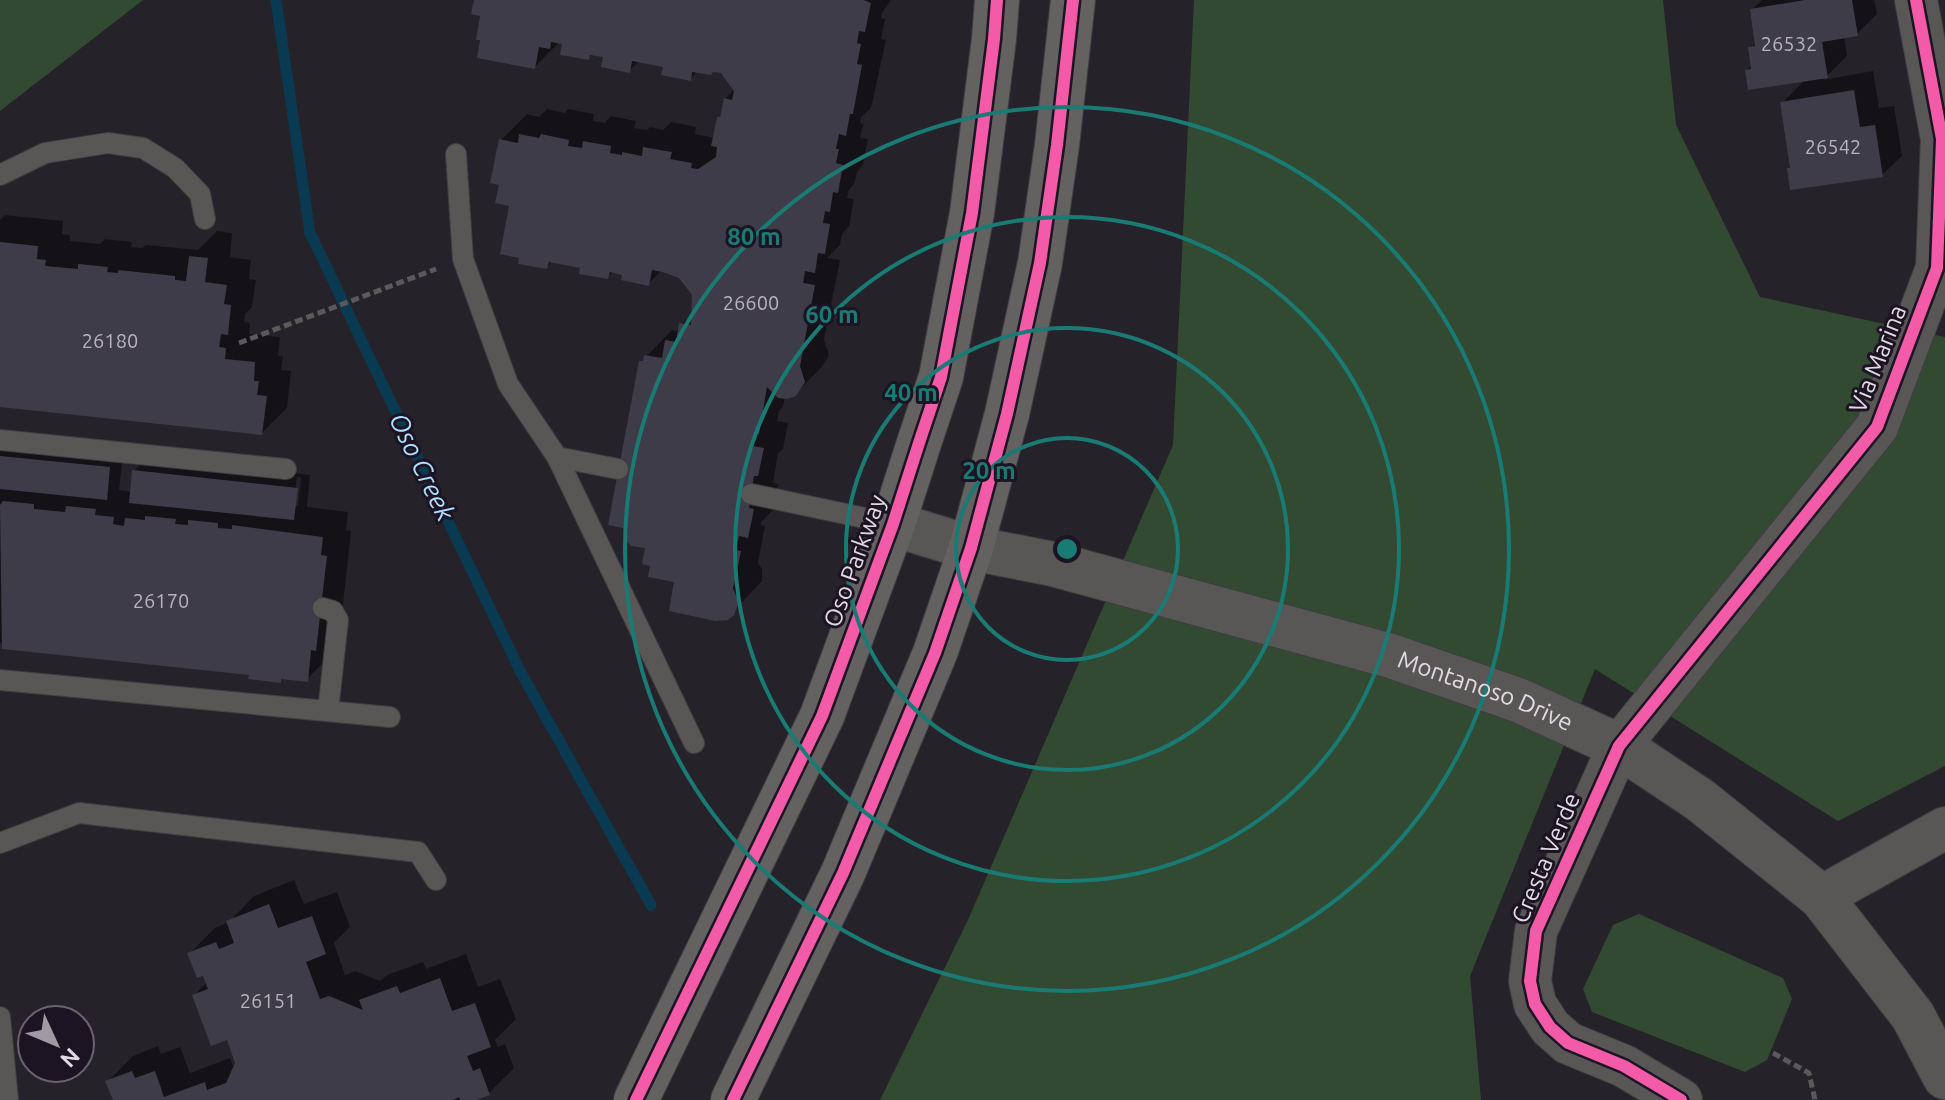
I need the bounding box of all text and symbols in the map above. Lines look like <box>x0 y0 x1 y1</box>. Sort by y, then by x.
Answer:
house number: 26532 <box>1761 32 1817 55</box>
house number: 26542 <box>1805 135 1861 158</box>
text: 80 m <box>727 223 781 250</box>
house number: 26600 <box>723 291 779 314</box>
text: 60 m <box>805 301 859 328</box>
street label: Via Marina <box>1844 301 1911 417</box>
house number: 26180 <box>82 329 138 352</box>
text: 40 m <box>884 379 938 406</box>
water label: Oso Creek <box>384 408 461 526</box>
text: 20 m <box>962 457 1016 484</box>
street label: Oso Parkway <box>818 491 891 631</box>
centre of rings <box>1053 535 1081 563</box>
house number: 26170 <box>133 589 189 612</box>
street label: Montanoso Drive <box>1394 645 1577 736</box>
street label: Cresta Verde <box>1506 789 1585 927</box>
house number: 26151 <box>240 989 296 1012</box>
north arrow <box>16 1004 96 1084</box>
text: N <box>56 1044 85 1073</box>

